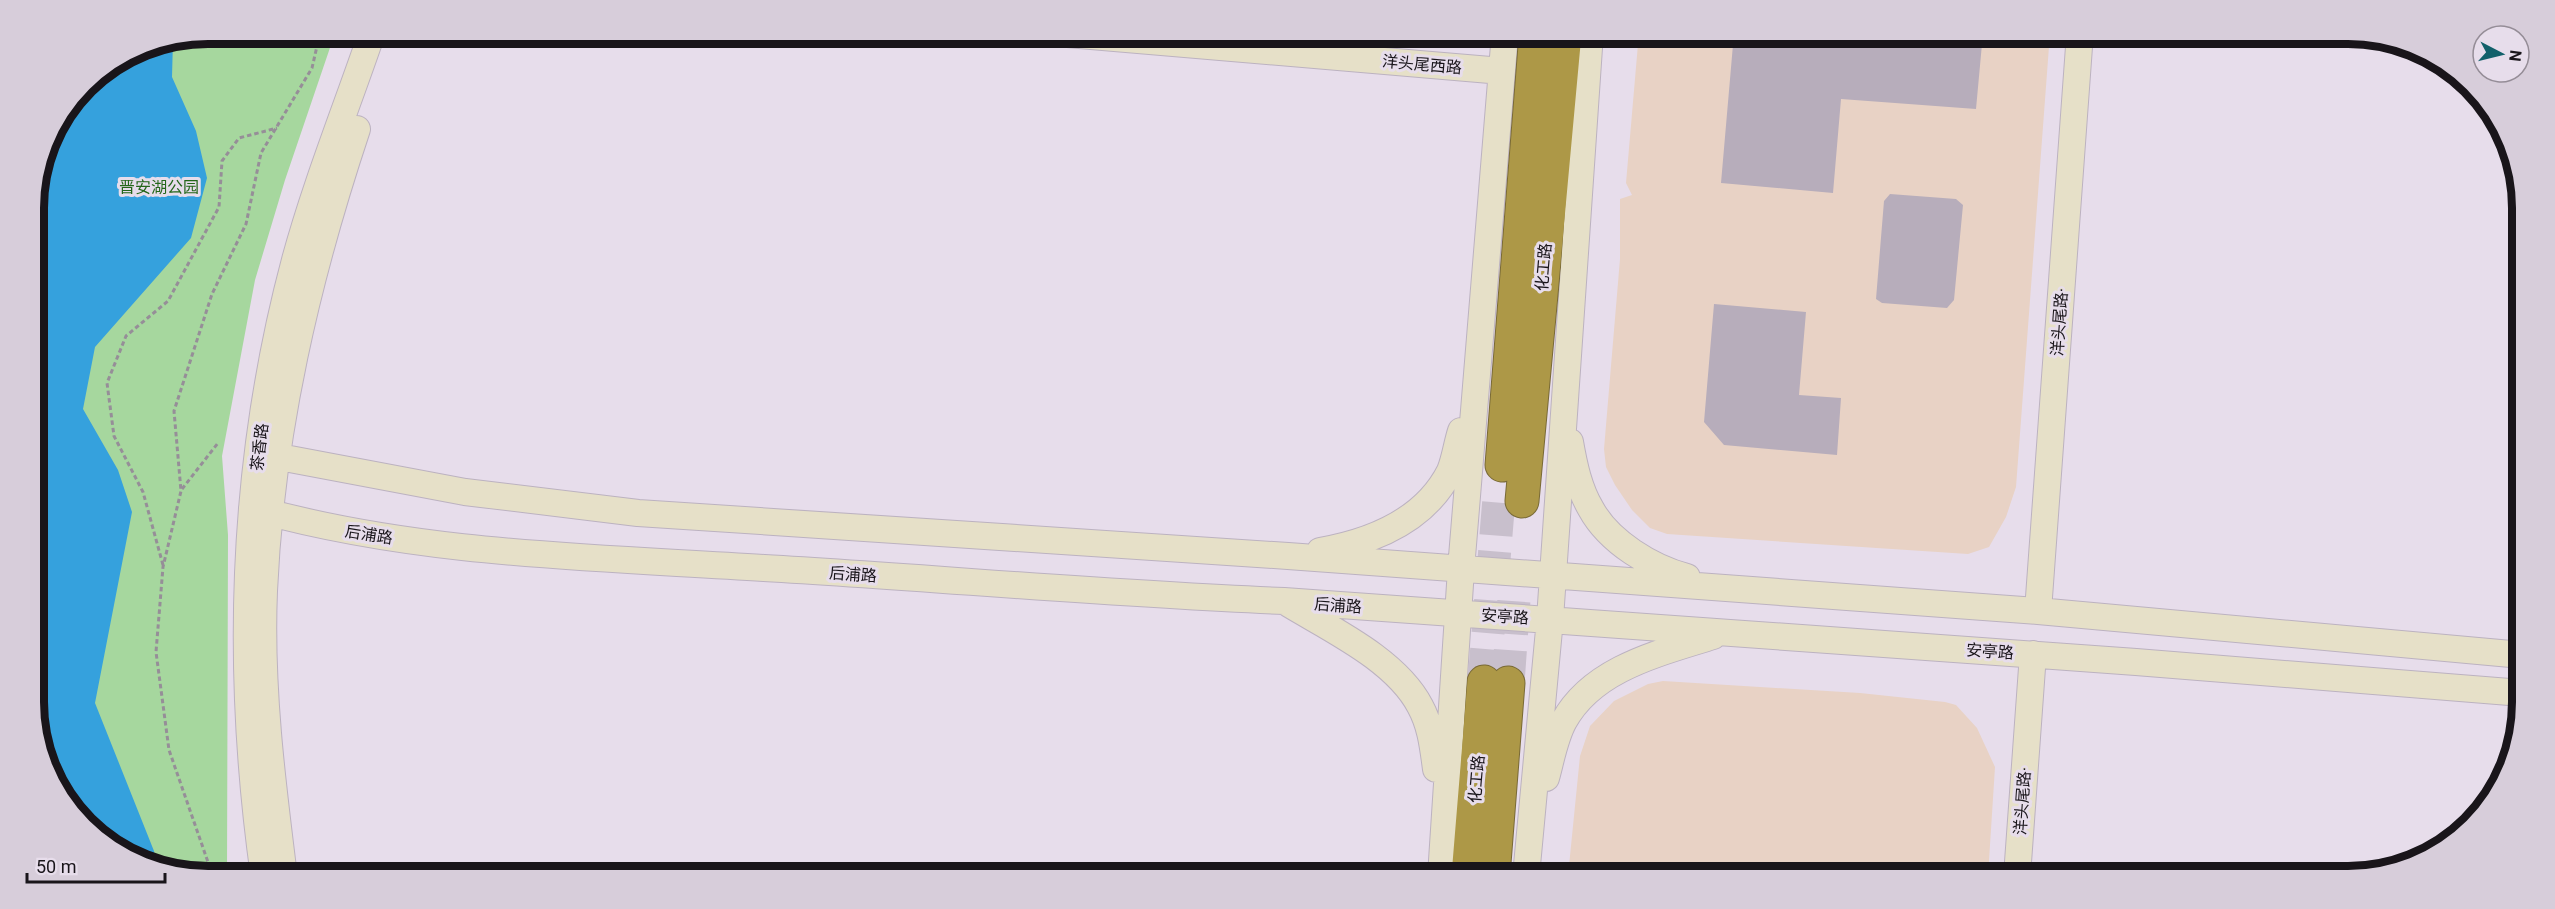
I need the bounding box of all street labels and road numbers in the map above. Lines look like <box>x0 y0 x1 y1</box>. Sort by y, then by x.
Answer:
street label: 洋头尾西路 <box>1381 52 1463 77</box>
street label: 化工路 <box>1532 242 1555 292</box>
street label: 洋头尾路· <box>2048 287 2071 357</box>
street label: 茶香路 <box>247 422 272 472</box>
street label: 后浦路 <box>344 521 394 548</box>
street label: 后浦路 <box>828 563 878 586</box>
street label: 后浦路 <box>1313 594 1363 617</box>
street label: 安亭路 <box>1480 605 1530 628</box>
street label: 安亭路 <box>1965 640 2015 663</box>
street label: 化工路 <box>1465 754 1488 804</box>
street label: 洋头尾路· <box>2011 766 2034 836</box>

